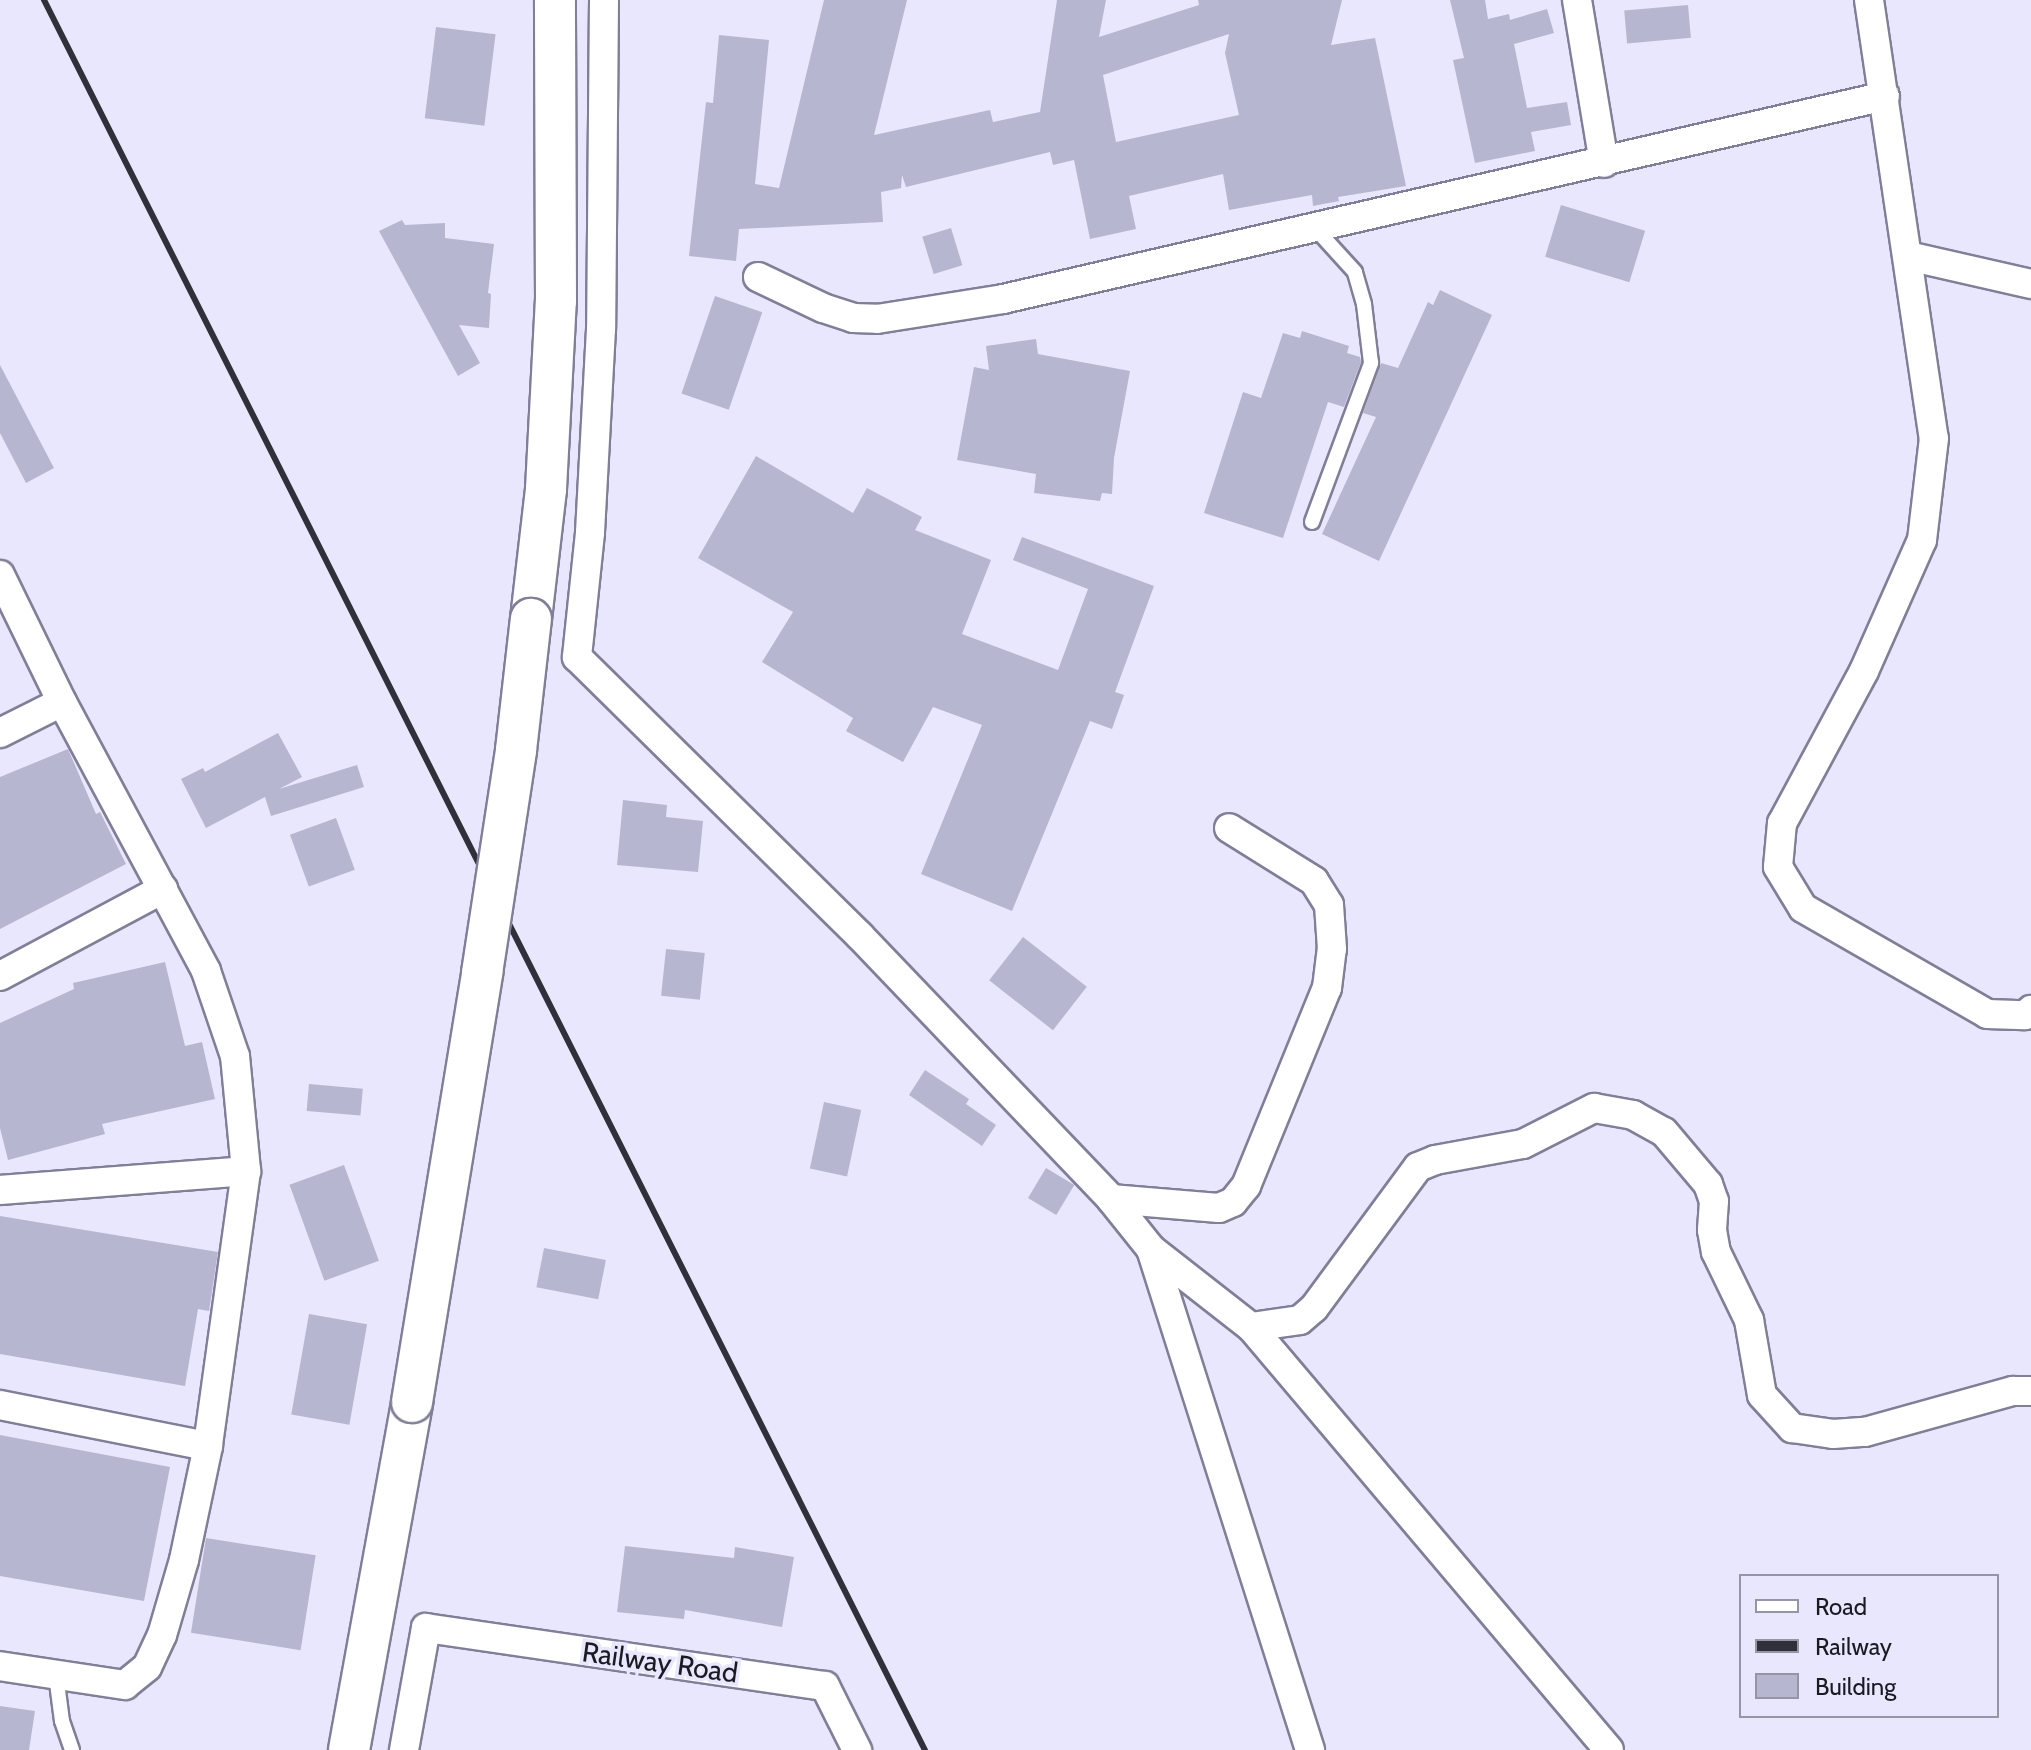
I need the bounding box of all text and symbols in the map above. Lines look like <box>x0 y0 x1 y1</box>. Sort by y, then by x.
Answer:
legend <box>1739 1574 1999 1718</box>
text: Road <box>1815 1592 1867 1621</box>
text: Railway <box>1815 1632 1892 1661</box>
street label: Railway Road <box>580 1634 740 1690</box>
text: Building <box>1815 1672 1896 1701</box>

